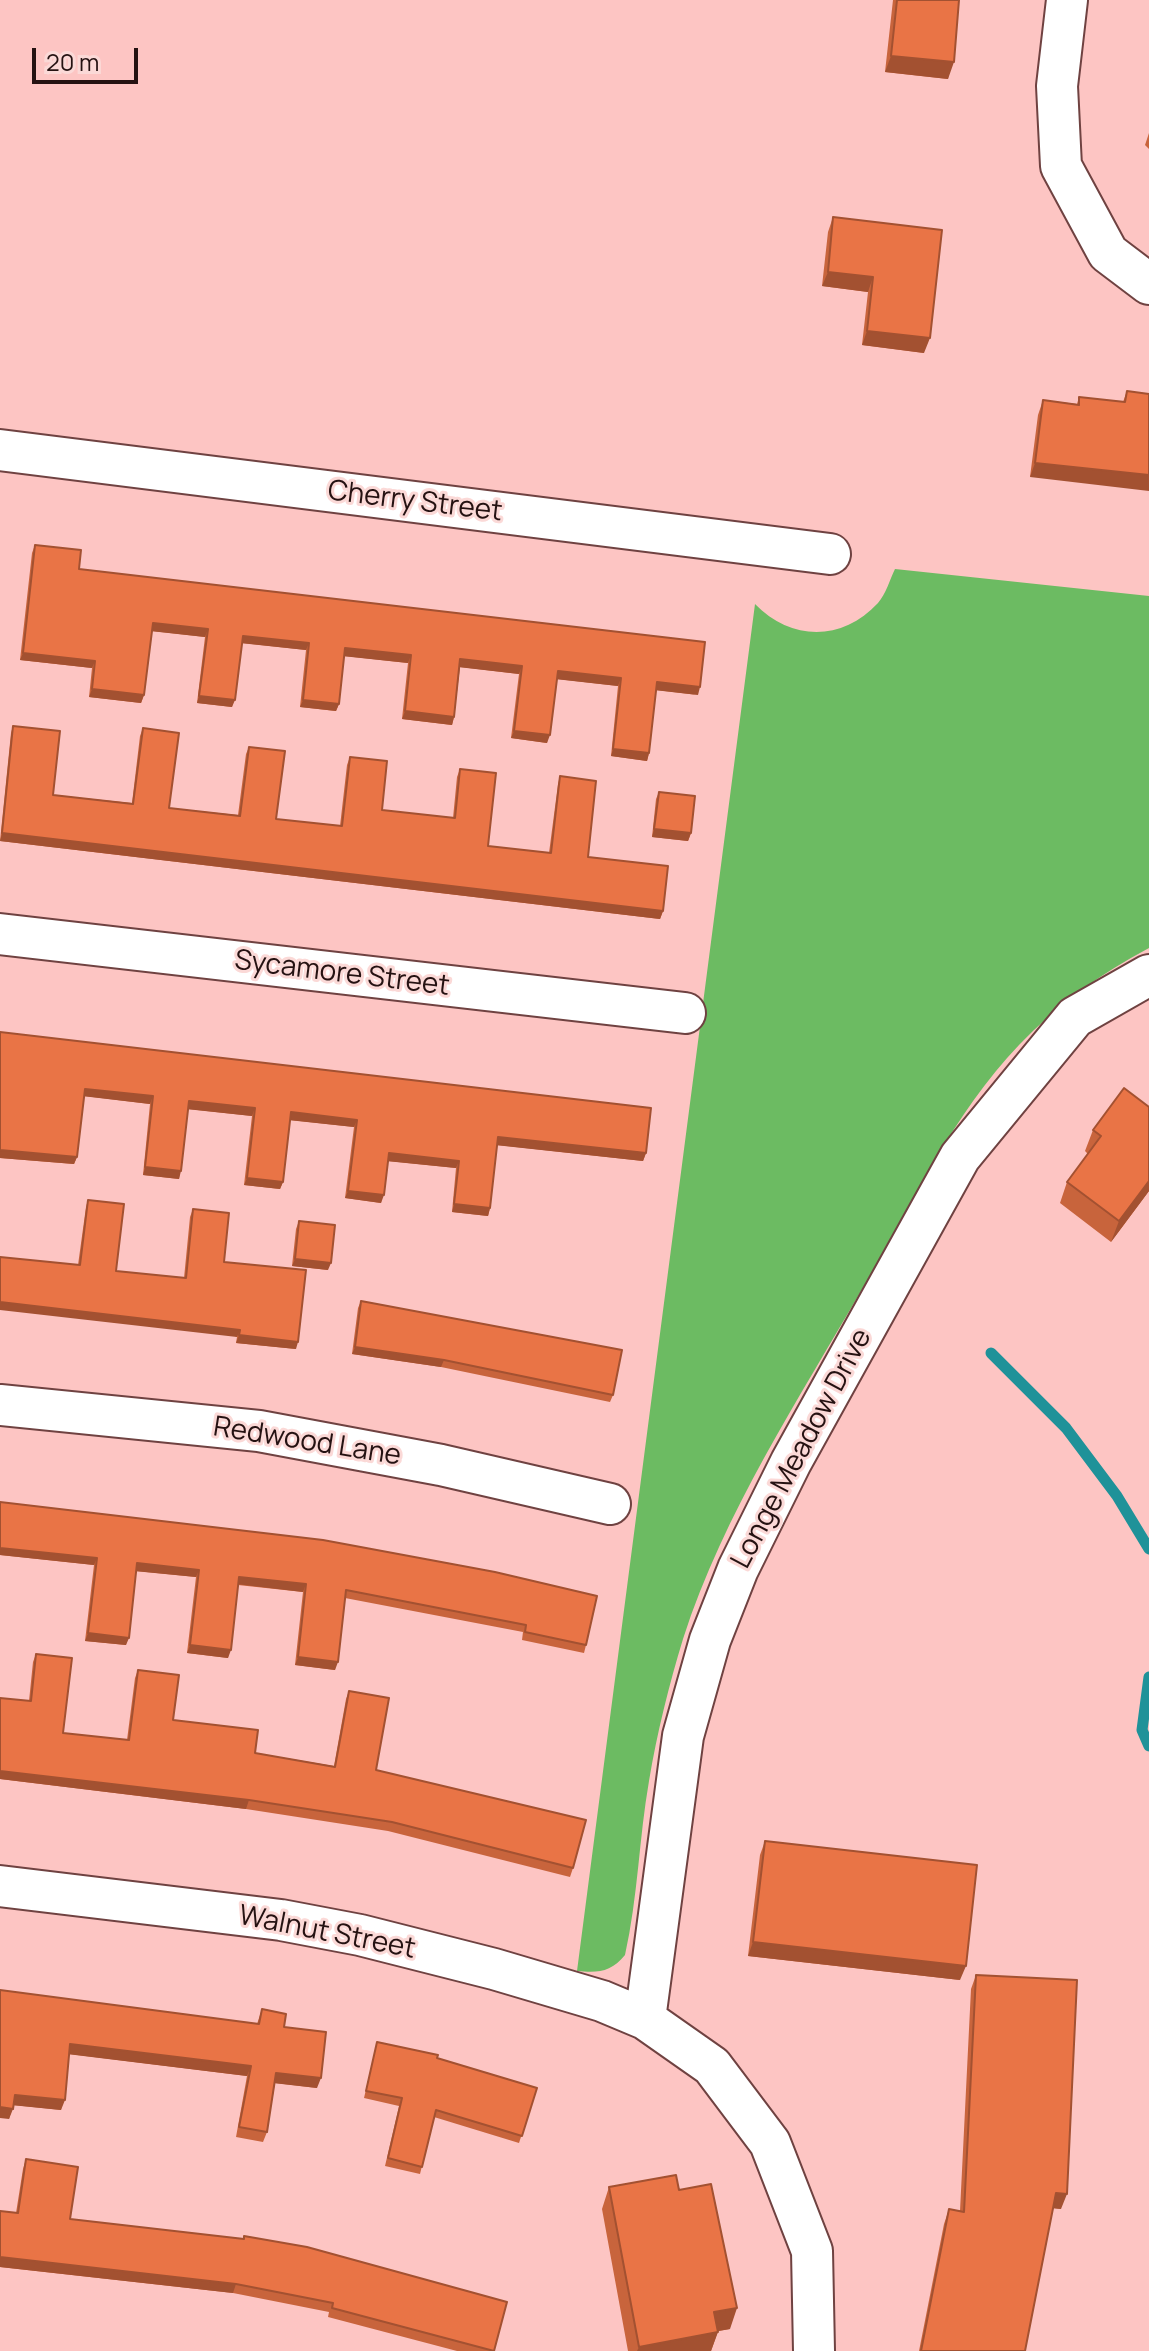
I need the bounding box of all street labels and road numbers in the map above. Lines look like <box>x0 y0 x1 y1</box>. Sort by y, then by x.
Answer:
street label: Cherry Street <box>326 475 504 529</box>
street label: Sycamore Street <box>233 944 451 1004</box>
street label: Longe Meadow Drive <box>725 1324 879 1574</box>
street label: Redwood Lane <box>211 1411 403 1473</box>
street label: Walnut Street <box>236 1899 418 1967</box>

